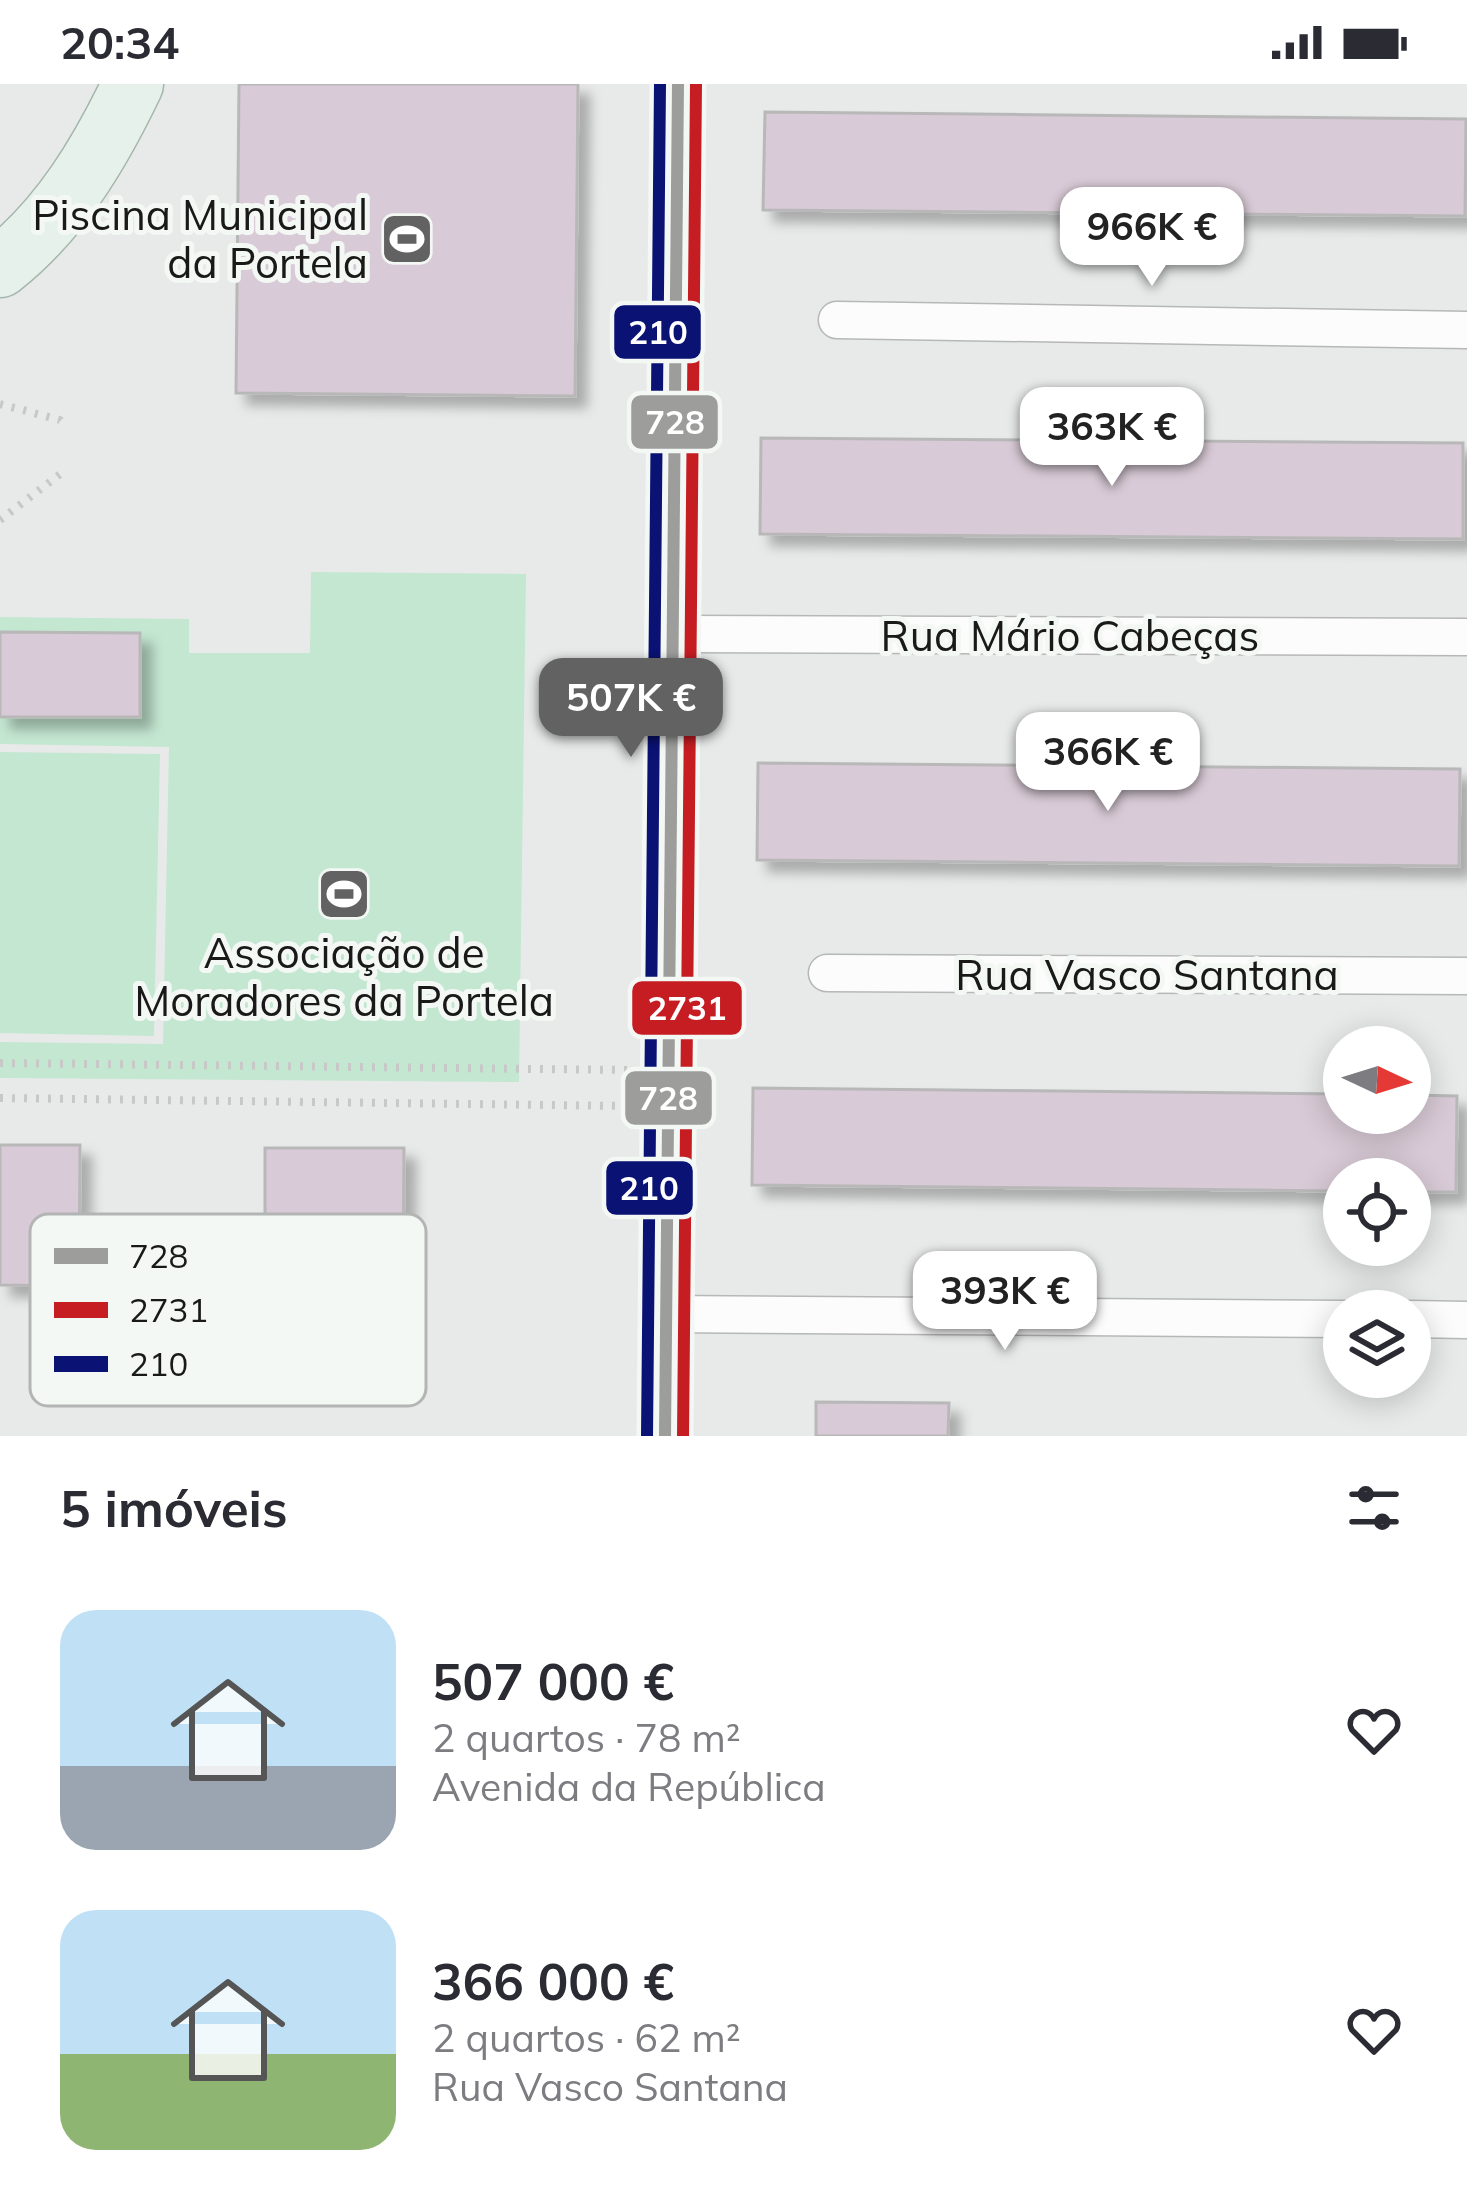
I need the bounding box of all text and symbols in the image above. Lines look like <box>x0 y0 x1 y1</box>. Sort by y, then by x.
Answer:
text: 20:34 <box>60 14 179 70</box>
pin: 966K € <box>1054 187 1250 289</box>
place label: Piscina Municipal da Portela <box>32 188 368 289</box>
text: 966K € <box>1087 201 1217 250</box>
sports icon: Piscina Municipal da Portela <box>379 211 435 267</box>
line badge: 210 <box>612 303 703 361</box>
text: 210 <box>628 311 688 352</box>
pin: 363K € <box>1014 387 1210 489</box>
line badge: 728 <box>629 393 720 451</box>
text: 728 <box>645 401 705 442</box>
text: 363K € <box>1047 401 1177 450</box>
street label: Rua Mário Cabeças <box>881 609 1259 662</box>
pin: 507K € <box>533 658 729 760</box>
text: 507K € <box>566 672 696 721</box>
pin: 366K € <box>1010 712 1206 814</box>
text: 366K € <box>1043 726 1173 775</box>
sports icon: Associação de Moradores da Portela <box>316 866 372 922</box>
place label: Associação de Moradores da Portela <box>134 926 554 1027</box>
street label: Rua Vasco Santana <box>955 948 1339 1001</box>
line badge: 2731 <box>630 979 744 1037</box>
text: 2731 <box>647 987 727 1028</box>
north arrow <box>1323 1026 1431 1134</box>
map controls <box>1323 1026 1431 1398</box>
line badge: 728 <box>623 1069 714 1127</box>
text: 728 <box>638 1077 698 1118</box>
button: locate <box>1323 1158 1431 1266</box>
line badge: 210 <box>604 1159 695 1217</box>
text: 210 <box>619 1167 679 1208</box>
legend <box>30 1214 426 1406</box>
text: 728 <box>129 1235 188 1276</box>
pin: 393K € <box>907 1251 1103 1353</box>
text: 393K € <box>940 1265 1070 1314</box>
text: 2731 <box>129 1289 208 1330</box>
button: layers <box>1323 1290 1431 1398</box>
text: 210 <box>129 1343 188 1384</box>
icon: filters <box>1341 1475 1407 1541</box>
text: 5 imóveis <box>60 1476 287 1540</box>
text: 507 000 € <box>432 1649 674 1713</box>
icon: home <box>156 1658 300 1802</box>
icon: heart <box>1341 1697 1407 1763</box>
text: 2 quartos · 78 m² <box>432 1713 741 1762</box>
text: Avenida da República <box>432 1762 826 1811</box>
text: 366 000 € <box>432 1949 674 2013</box>
icon: home <box>156 1958 300 2102</box>
icon: heart <box>1341 1997 1407 2063</box>
text: 2 quartos · 62 m² <box>432 2013 741 2062</box>
text: Rua Vasco Santana <box>432 2062 788 2111</box>

